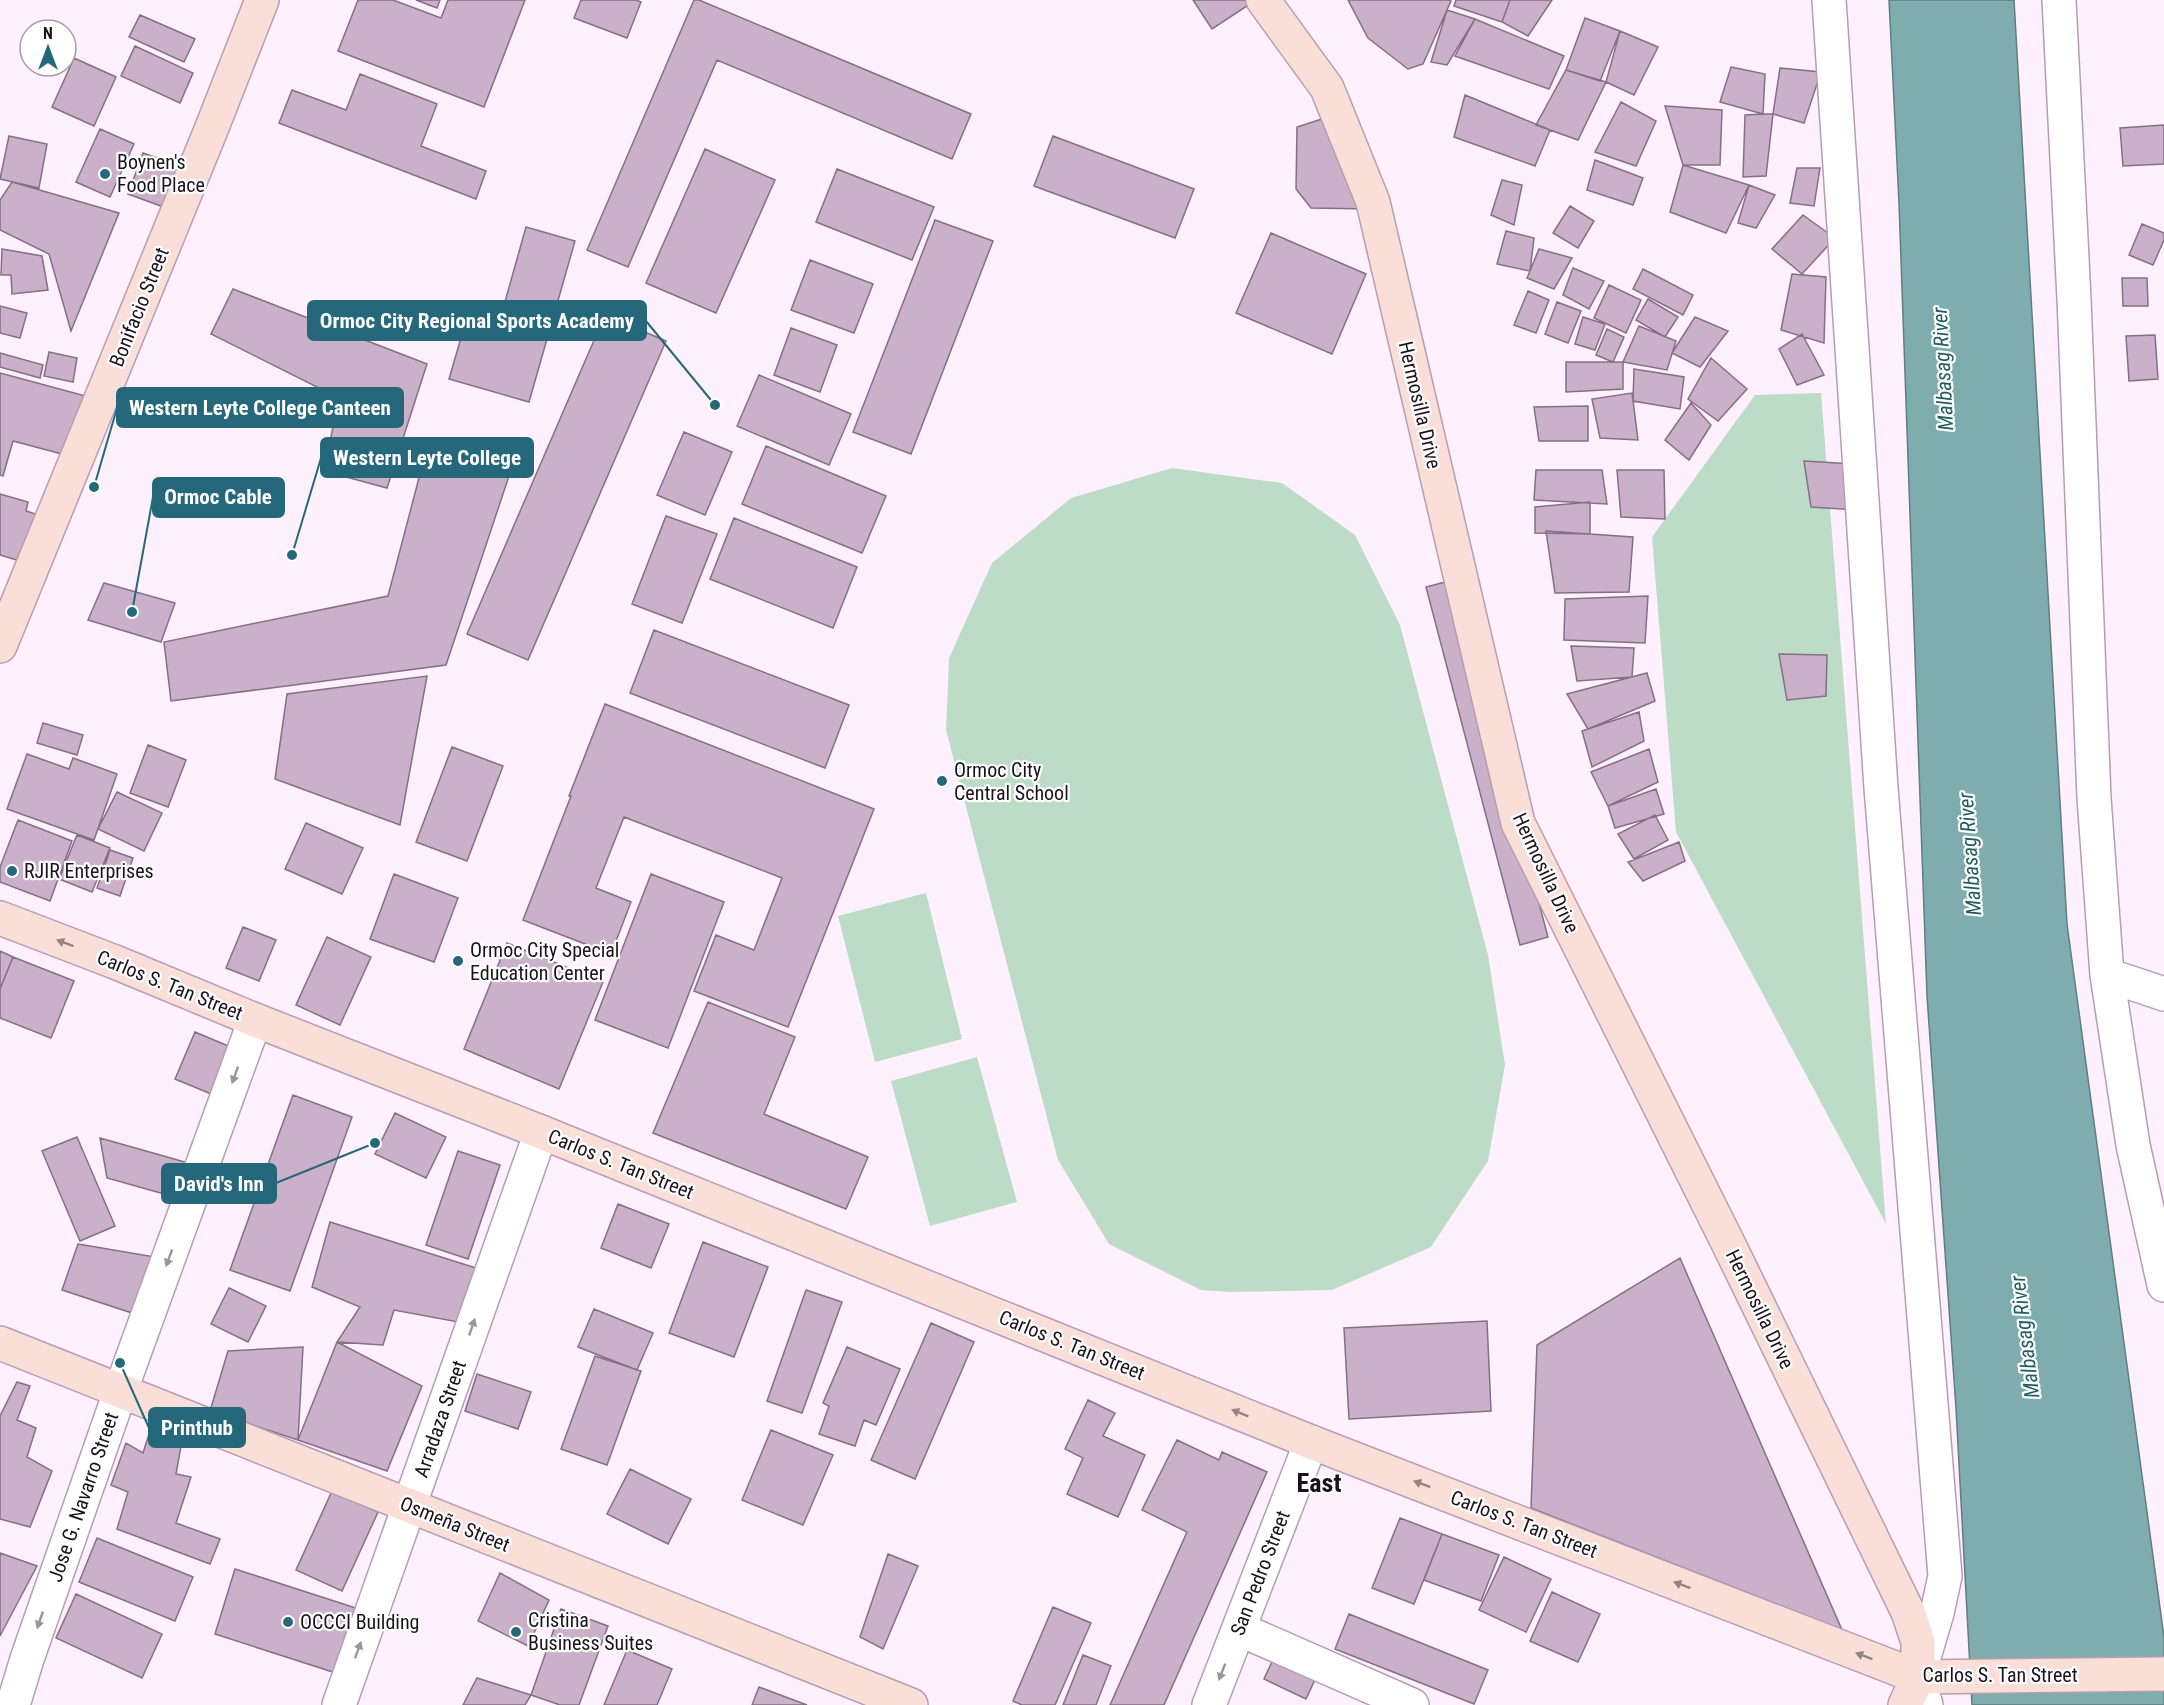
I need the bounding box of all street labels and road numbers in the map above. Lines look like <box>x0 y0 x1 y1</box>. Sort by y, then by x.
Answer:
street label: Bonifacio Street <box>104 244 174 370</box>
street label: Hermosilla Drive <box>1394 339 1446 471</box>
street label: Hermosilla Drive <box>1508 809 1584 937</box>
street label: Carlos S. Tan Street <box>94 945 247 1025</box>
street label: Carlos S. Tan Street <box>545 1124 698 1204</box>
street label: Hermosilla Drive <box>1721 1245 1799 1373</box>
street label: Carlos S. Tan Street <box>996 1305 1149 1385</box>
street label: Arradaza Street <box>409 1357 471 1481</box>
street label: Jose G. Navarro Street <box>43 1409 123 1585</box>
street label: Carlos S. Tan Street <box>1447 1485 1601 1563</box>
street label: Osmeña Street <box>397 1491 513 1557</box>
street label: San Pedro Street <box>1225 1507 1295 1639</box>
street label: Carlos S. Tan Street <box>1922 1663 2078 1687</box>

